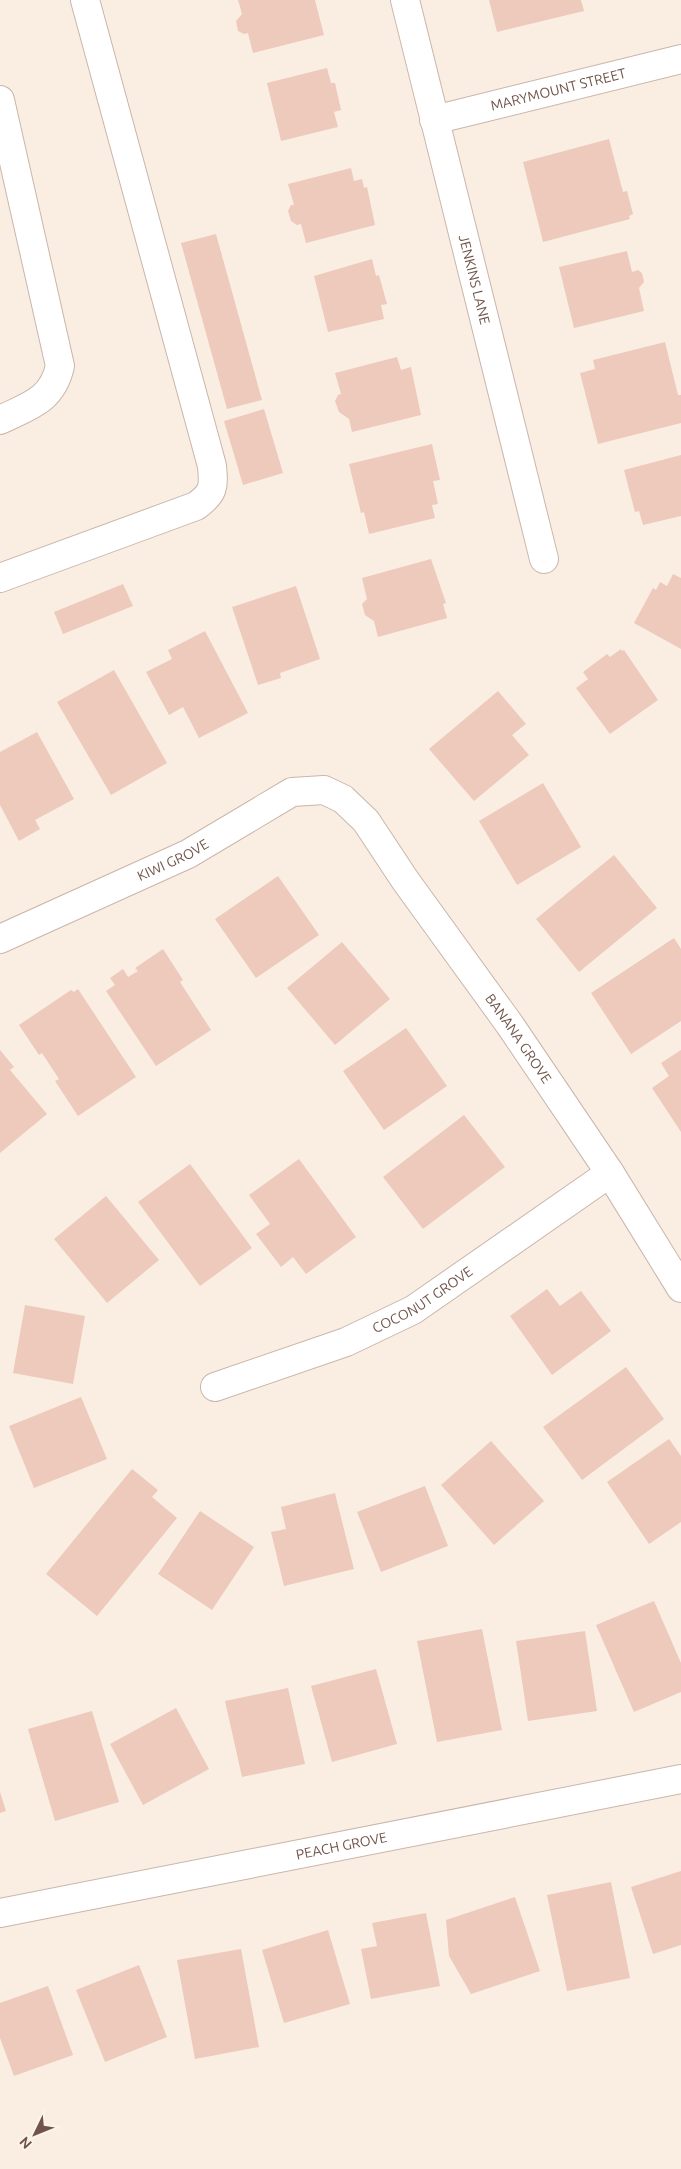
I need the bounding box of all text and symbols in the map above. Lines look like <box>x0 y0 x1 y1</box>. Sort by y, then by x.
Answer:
street label: MARYMOUNT STREET <box>489 65 628 114</box>
street label: JENKINS LANE <box>456 233 493 326</box>
street label: KIWI GROVE <box>135 836 211 884</box>
street label: BANANA GROVE <box>482 991 555 1086</box>
street label: COCONUT GROVE <box>370 1263 476 1336</box>
street label: PEACH GROVE <box>295 1829 389 1863</box>
north arrow <box>10 2109 60 2159</box>
text: N <box>16 2134 35 2152</box>

